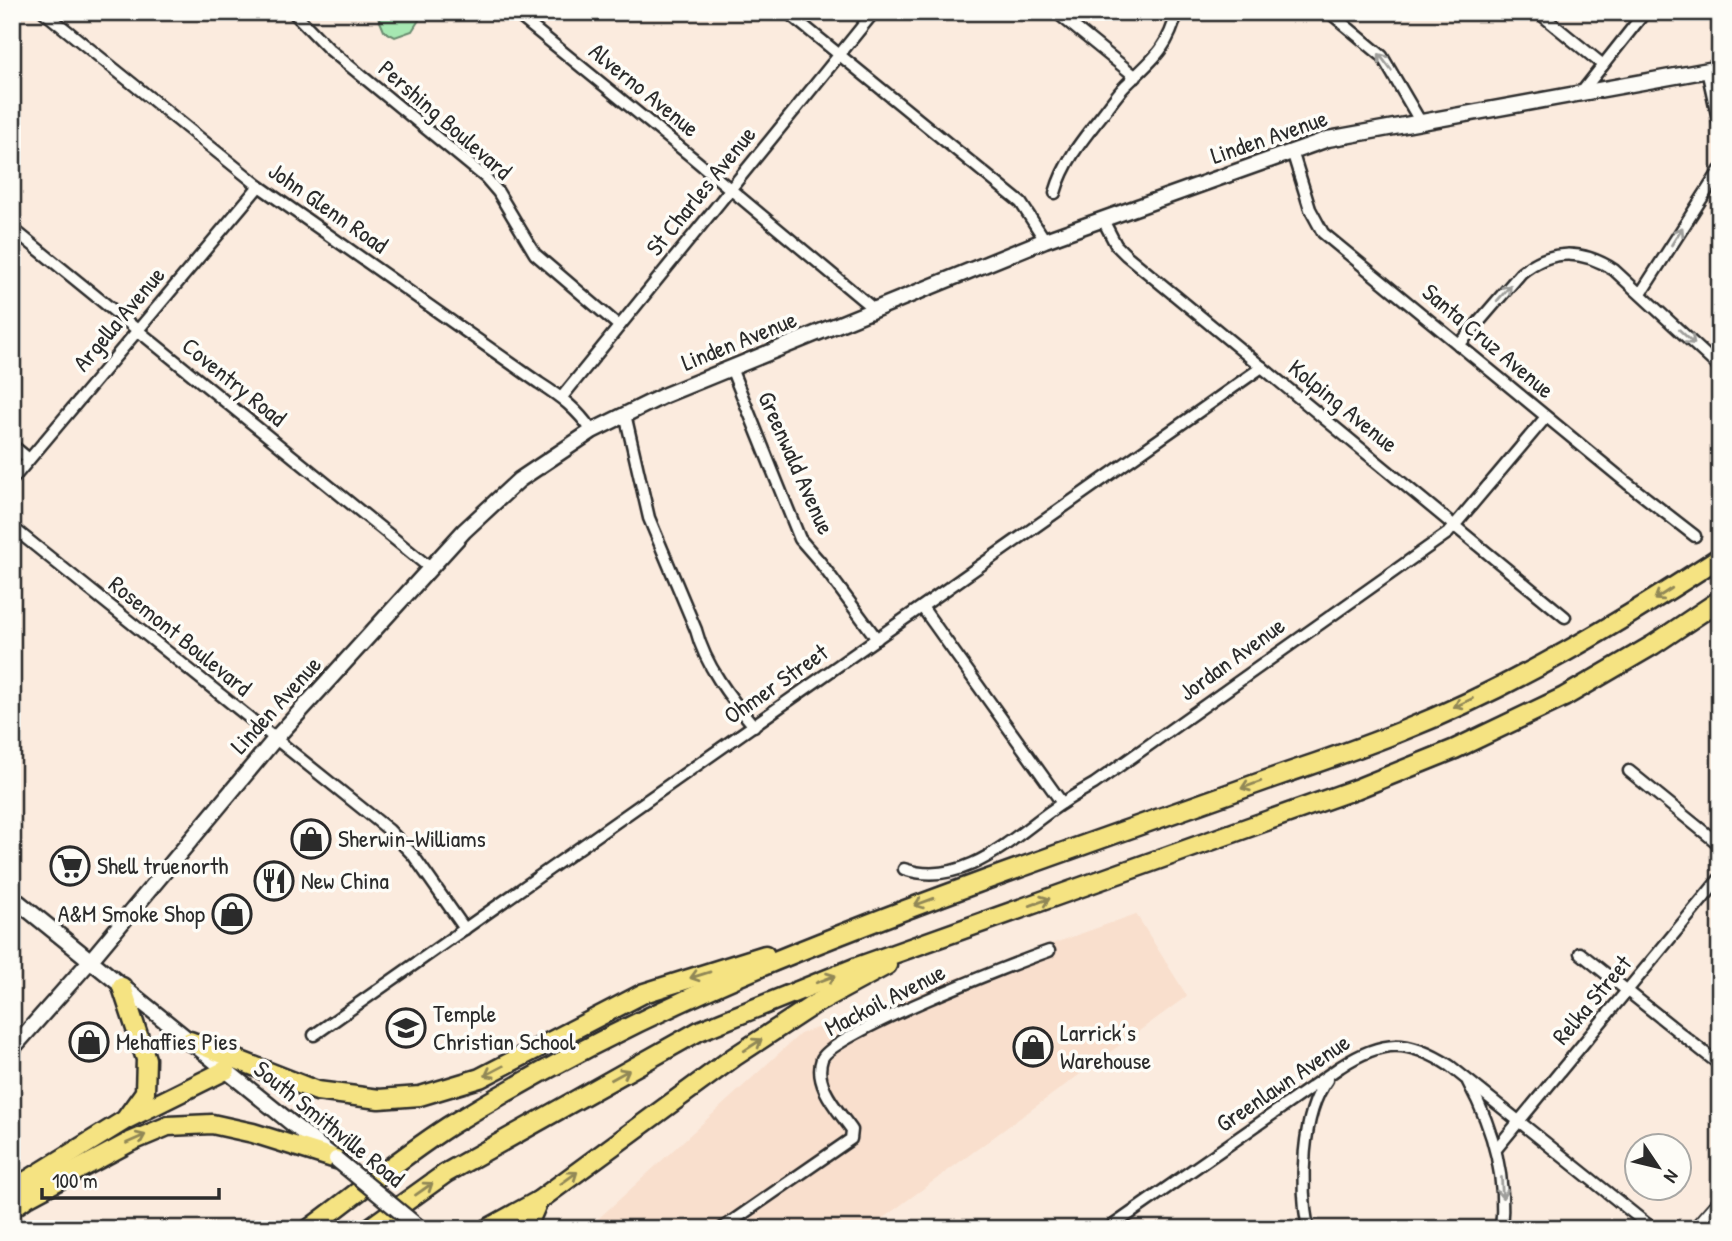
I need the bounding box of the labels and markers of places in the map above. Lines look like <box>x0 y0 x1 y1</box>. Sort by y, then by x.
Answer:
shop icon: Sherwin-Williams <box>290 818 332 860</box>
place label: Sherwin-Williams <box>338 822 486 854</box>
supermarket icon: Shell truenorth <box>49 845 91 887</box>
place label: Shell truenorth <box>97 849 228 881</box>
restaurant icon: New China <box>253 860 295 902</box>
place label: New China <box>301 864 389 896</box>
shop icon: A&M Smoke Shop <box>211 893 253 935</box>
place label: A&M Smoke Shop <box>58 897 205 929</box>
place label: Temple Christian School <box>433 997 576 1057</box>
school or university icon: Temple Christian School <box>385 1007 427 1049</box>
place label: Larrick’s Warehouse <box>1060 1016 1152 1076</box>
shop icon: Mehaffies Pies <box>68 1021 110 1063</box>
place label: Mehaffies Pies <box>116 1025 237 1057</box>
shop icon: Larrick’s Warehouse <box>1012 1026 1054 1068</box>

